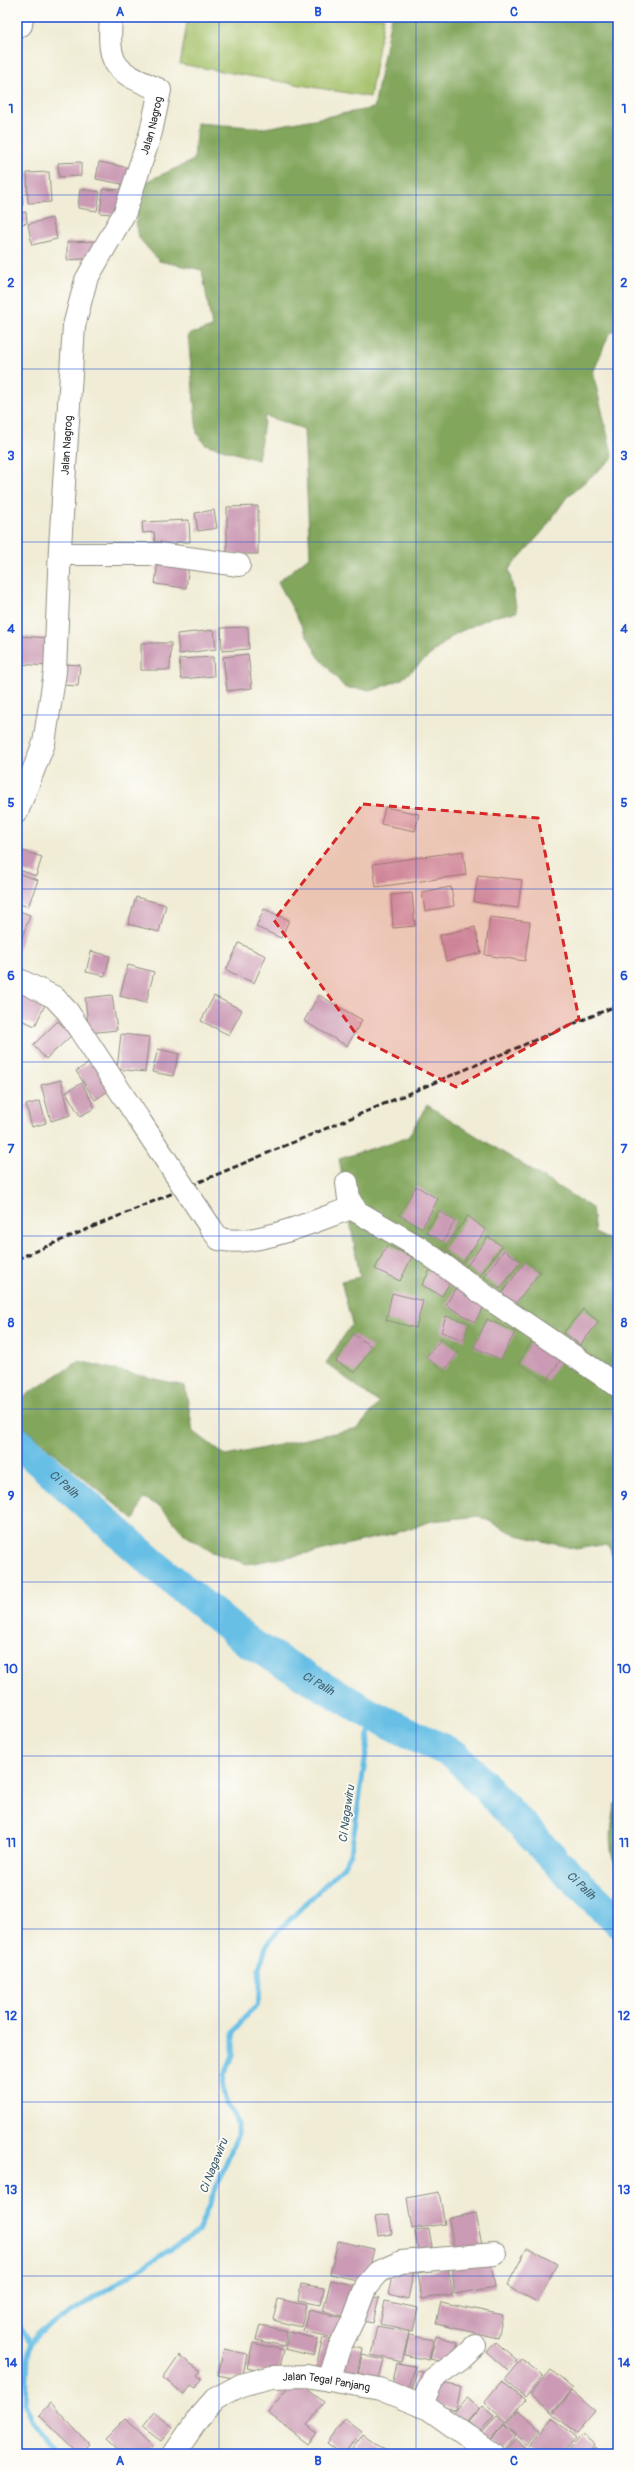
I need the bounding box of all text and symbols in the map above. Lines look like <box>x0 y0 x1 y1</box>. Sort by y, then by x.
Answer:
text: A <box>116 4 125 20</box>
text: B <box>314 4 322 20</box>
text: C <box>510 4 518 20</box>
street label: Jalan Nagrog <box>138 95 165 156</box>
text: 1 <box>8 101 14 117</box>
text: 1 <box>621 101 627 117</box>
text: 2 <box>7 275 15 291</box>
text: 2 <box>620 275 628 291</box>
street label: Jalan Nagrog <box>58 415 75 475</box>
text: 3 <box>7 448 15 464</box>
text: 3 <box>620 448 628 464</box>
text: 4 <box>7 621 15 637</box>
text: 4 <box>620 621 628 637</box>
text: 5 <box>7 795 15 811</box>
text: 5 <box>620 795 628 811</box>
text: 6 <box>7 968 15 984</box>
text: 6 <box>620 968 628 984</box>
text: 7 <box>8 1141 15 1157</box>
text: 7 <box>621 1141 628 1157</box>
text: 8 <box>8 1315 15 1331</box>
text: 8 <box>621 1315 628 1331</box>
water label: Ci Palih <box>46 1467 83 1502</box>
text: 9 <box>8 1488 15 1504</box>
text: 9 <box>621 1488 628 1504</box>
text: 10 <box>4 1661 18 1677</box>
text: 10 <box>617 1661 631 1677</box>
water label: Ci Palih <box>299 1668 338 1699</box>
water label: Ci Nagawiru <box>336 1783 359 1844</box>
text: 11 <box>6 1835 16 1851</box>
text: 11 <box>619 1835 629 1851</box>
water label: Ci Palih <box>563 1868 600 1904</box>
text: 12 <box>5 2008 17 2024</box>
text: 12 <box>618 2008 630 2024</box>
water label: Ci Nagawiru <box>196 2135 232 2196</box>
text: 13 <box>5 2182 17 2198</box>
text: 13 <box>618 2182 630 2198</box>
text: 14 <box>5 2355 18 2371</box>
text: 14 <box>618 2355 631 2371</box>
street label: Jalan Tegal Panjang <box>282 2369 372 2394</box>
text: A <box>116 2453 125 2469</box>
text: B <box>314 2453 322 2469</box>
text: C <box>510 2453 518 2469</box>

